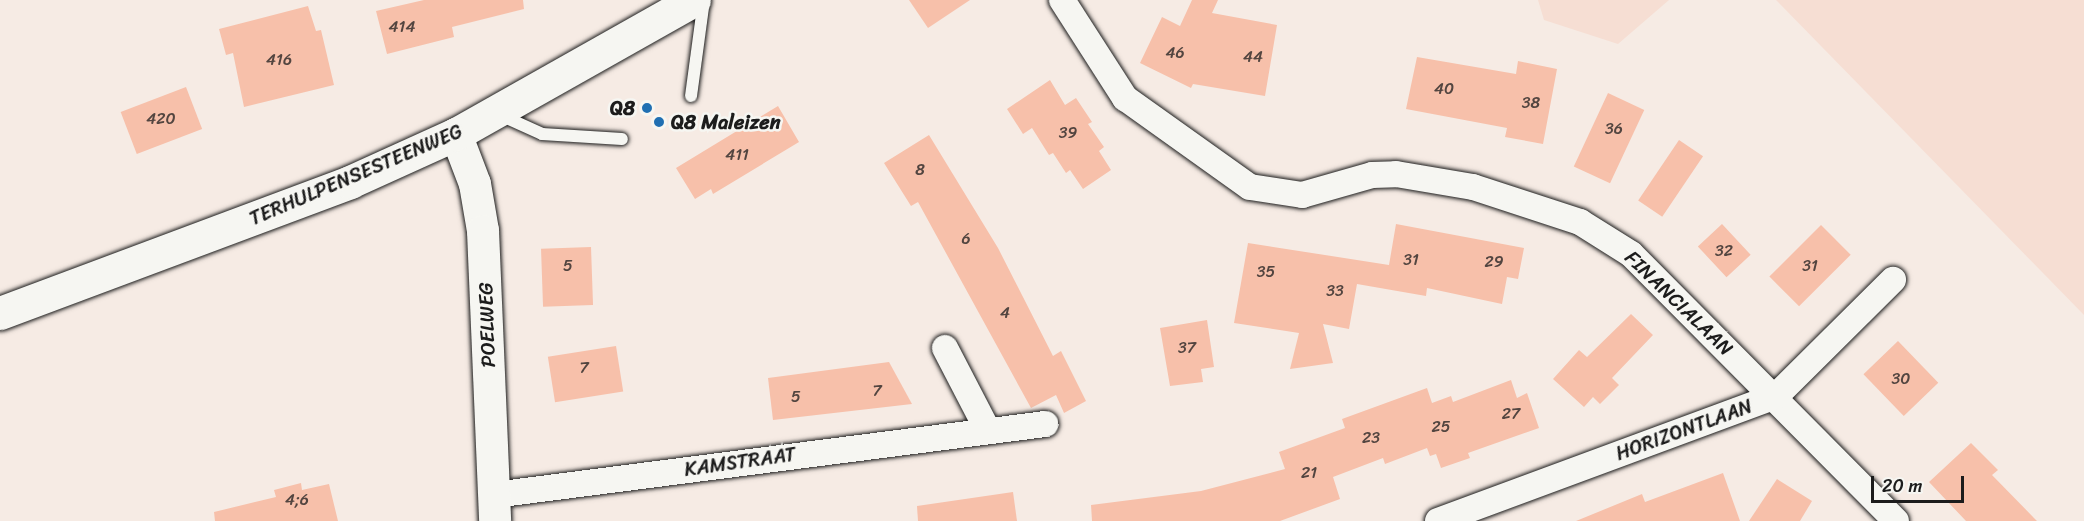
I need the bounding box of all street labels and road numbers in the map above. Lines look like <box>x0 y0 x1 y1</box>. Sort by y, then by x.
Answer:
street label: TERHULPENSESTEENWEG <box>246 119 466 231</box>
street label: FINANCIALAAN <box>1620 245 1738 361</box>
street label: POELWEG <box>474 282 500 368</box>
street label: HORIZONTLAAN <box>1612 394 1756 466</box>
street label: KAMSTRAAT <box>683 442 797 482</box>

